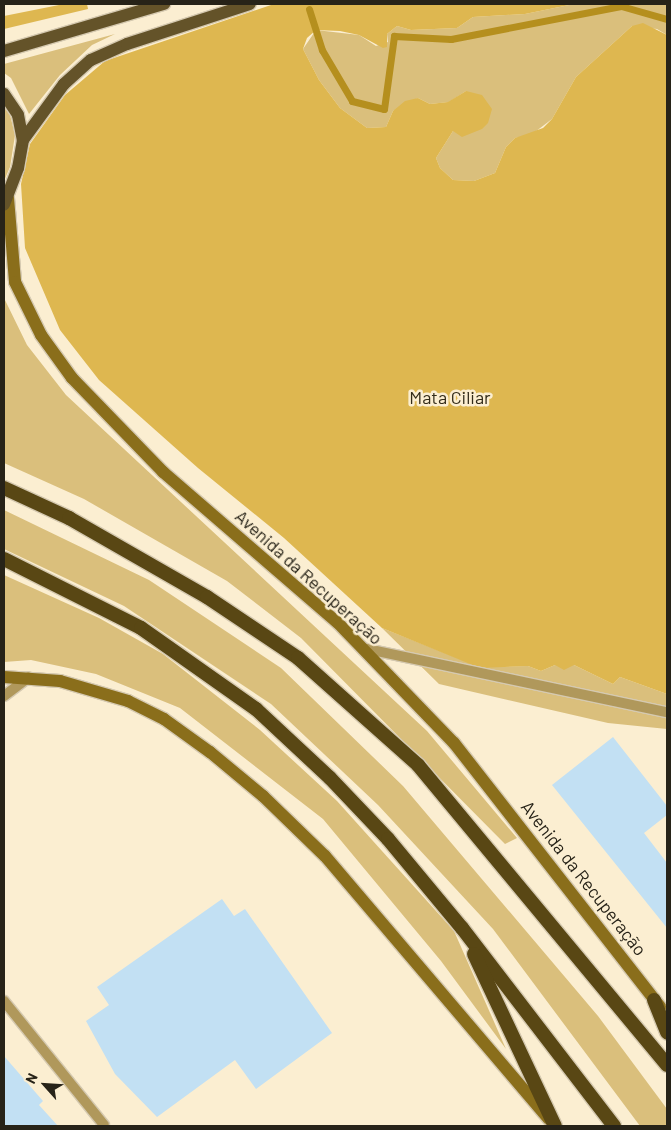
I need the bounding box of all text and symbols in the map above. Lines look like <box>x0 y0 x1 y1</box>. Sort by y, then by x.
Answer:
park label: Mata Ciliar <box>409 386 491 408</box>
street label: Avenida da Recuperação <box>231 505 387 649</box>
street label: Avenida da Recuperação <box>517 796 651 960</box>
north arrow <box>20 1060 70 1110</box>
text: N <box>21 1070 41 1086</box>

